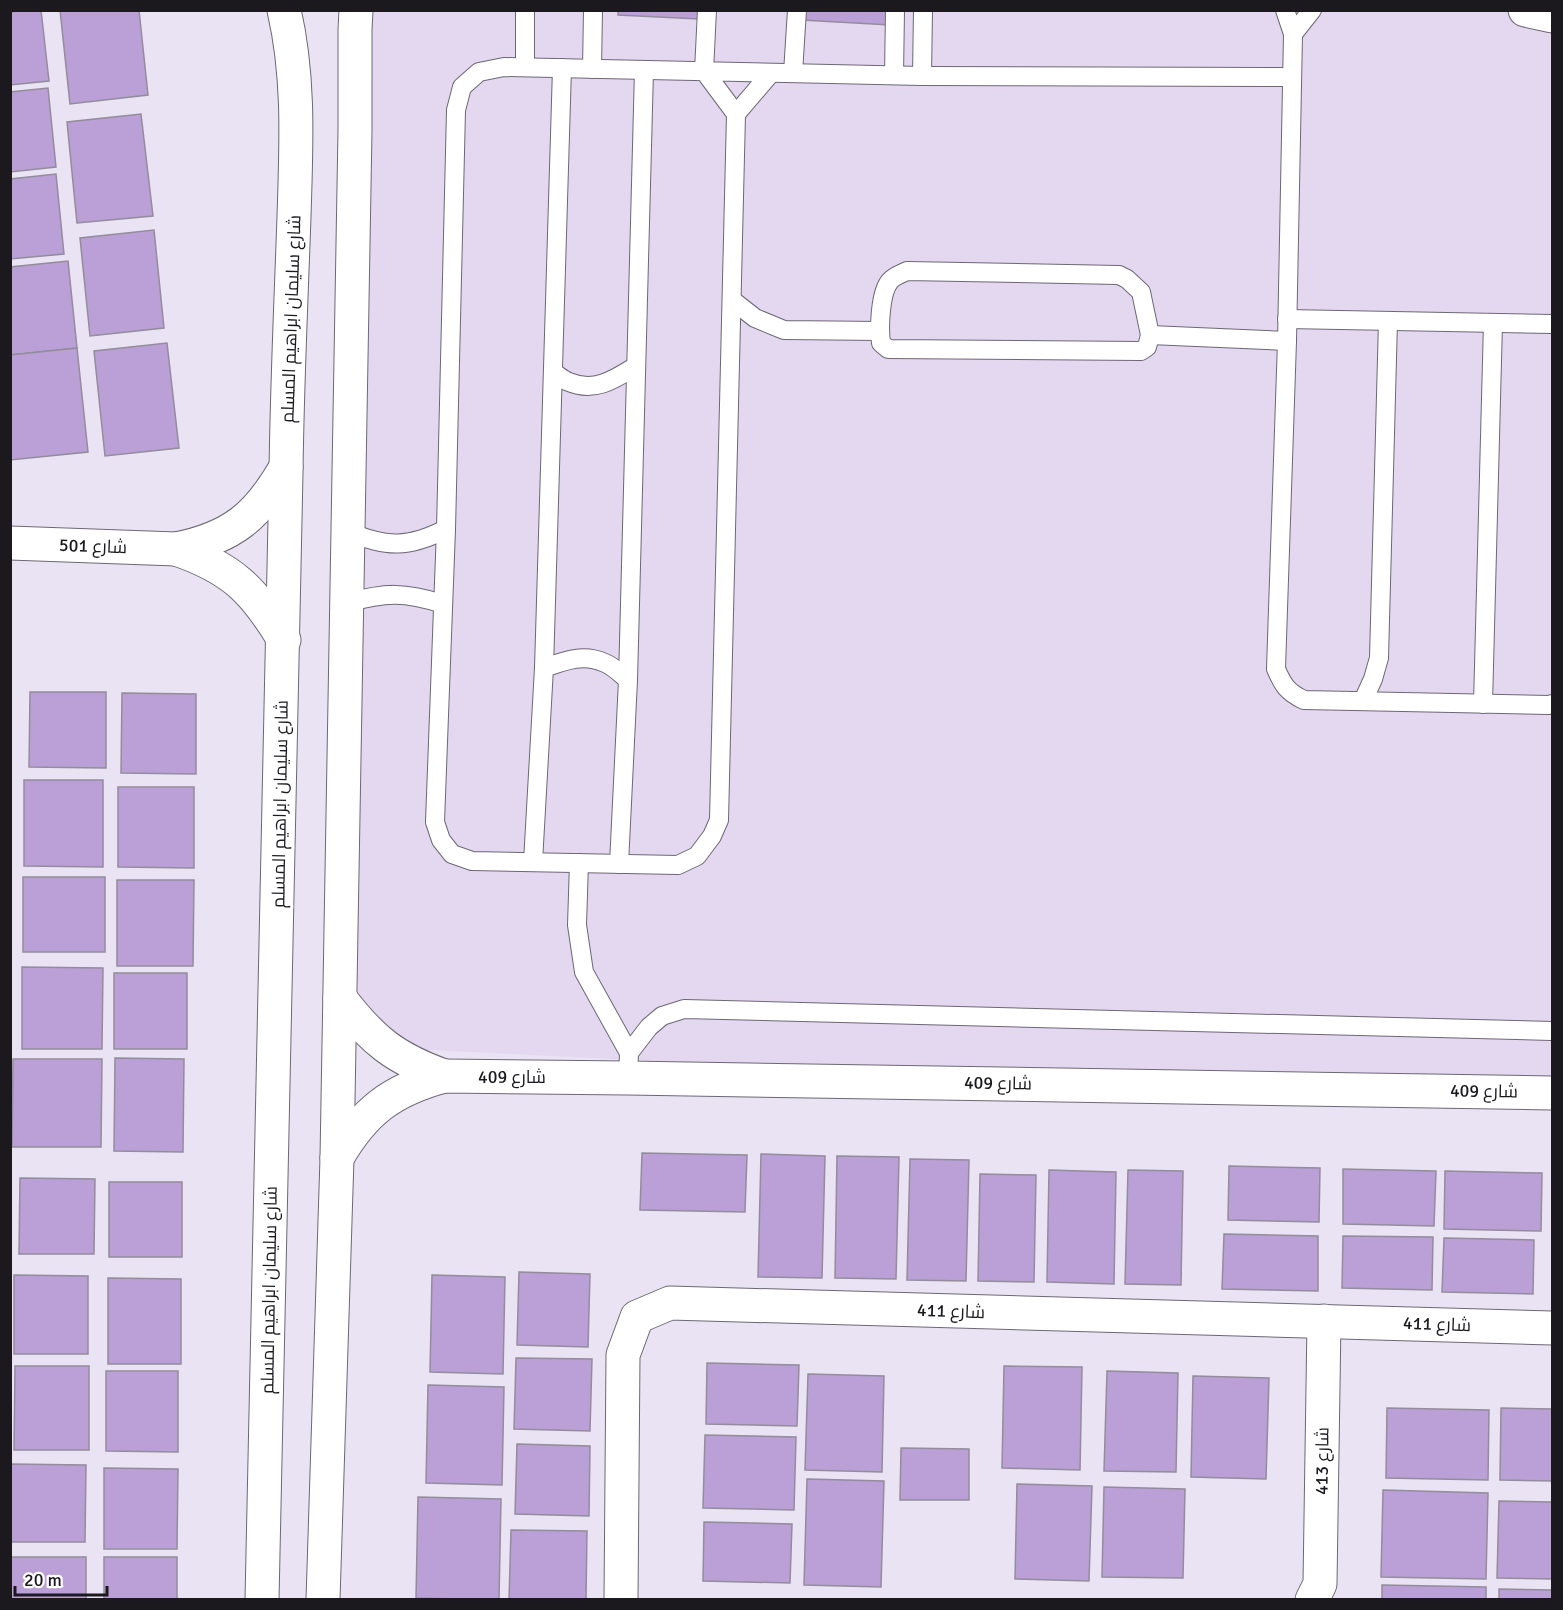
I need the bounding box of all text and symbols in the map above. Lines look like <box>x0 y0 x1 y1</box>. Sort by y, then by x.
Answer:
street label: شارع سليمان ابراهيم المسلم <box>276 215 307 423</box>
street label: شارع 501 <box>59 534 127 559</box>
street label: شارع سليمان ابراهيم المسلم <box>267 700 294 908</box>
street label: شارع 409 <box>478 1066 546 1089</box>
street label: شارع 409 <box>964 1071 1032 1096</box>
street label: شارع 409 <box>1450 1079 1518 1104</box>
street label: شارع سليمان ابراهيم المسلم <box>256 1186 283 1394</box>
street label: شارع 411 <box>917 1299 985 1324</box>
street label: شارع 411 <box>1403 1312 1471 1337</box>
street label: شارع 413 <box>1310 1427 1335 1495</box>
scale bar <box>15 1559 106 1597</box>
text: 20 m <box>24 1569 62 1591</box>

